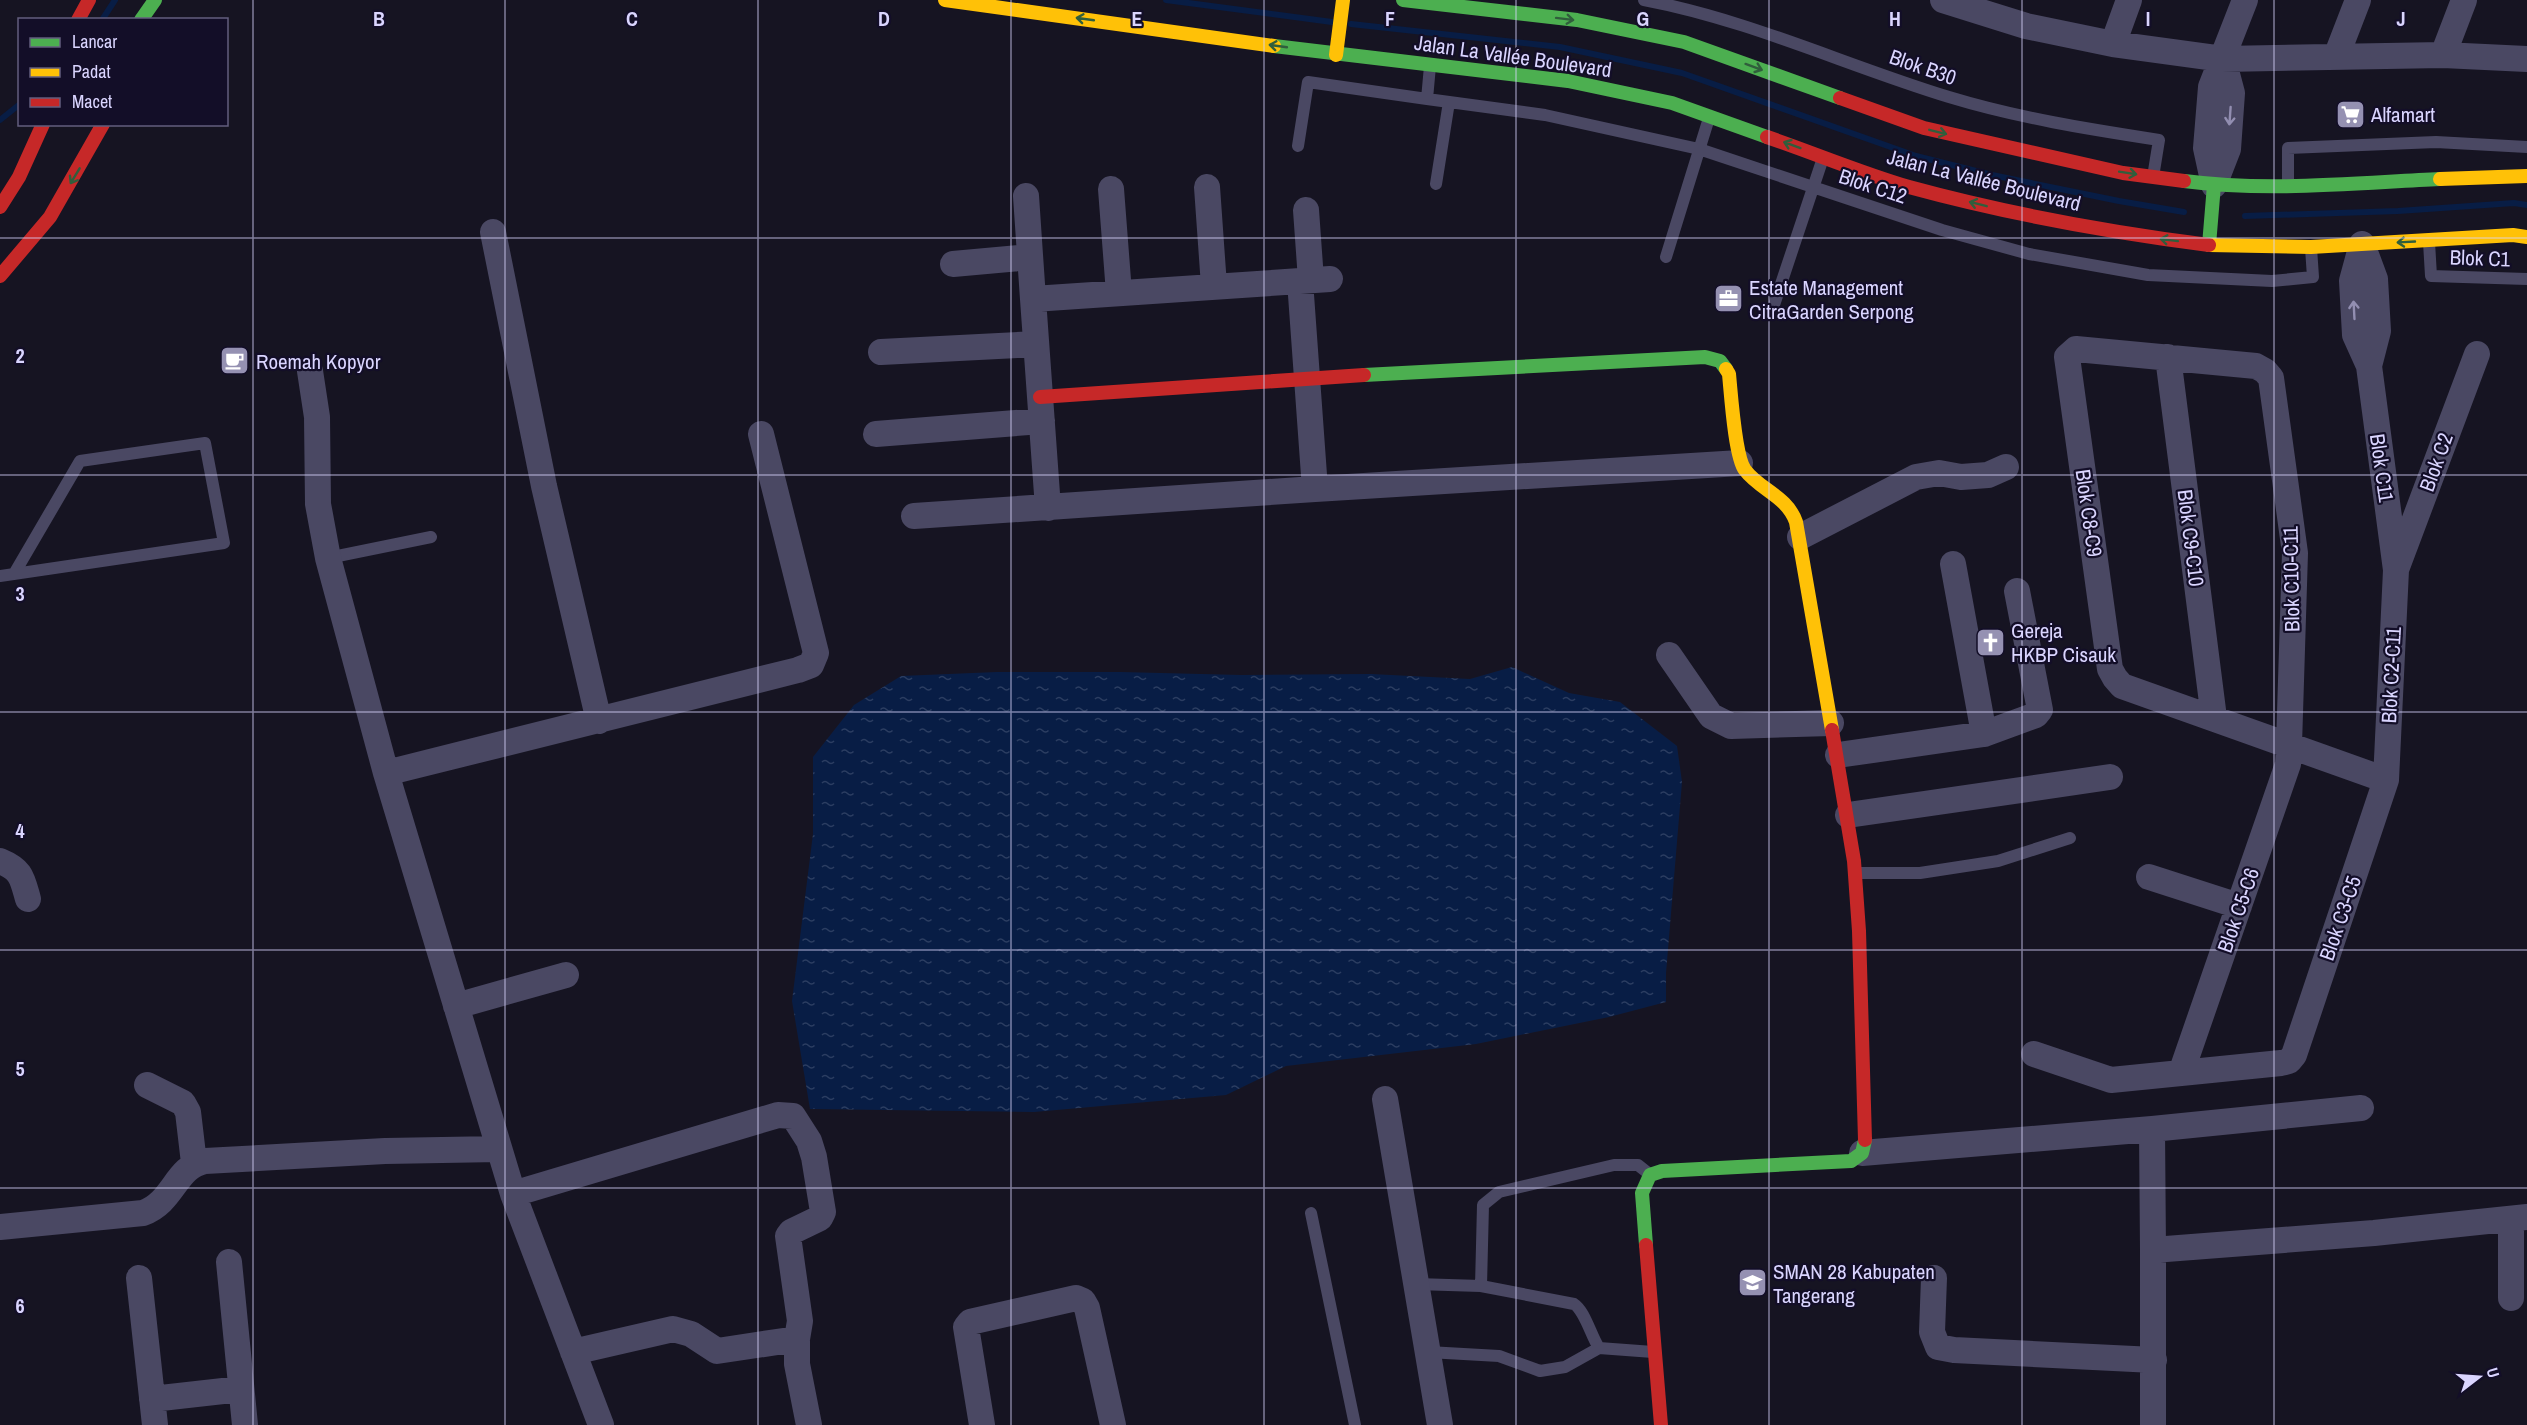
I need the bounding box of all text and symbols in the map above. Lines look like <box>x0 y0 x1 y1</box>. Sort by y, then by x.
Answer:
text: B <box>373 5 385 32</box>
text: C <box>626 5 638 32</box>
text: D <box>878 5 890 32</box>
text: E <box>1132 5 1143 32</box>
text: F <box>1385 5 1395 32</box>
text: G <box>1637 5 1649 32</box>
text: H <box>1889 5 1901 32</box>
text: I <box>2146 5 2150 32</box>
text: J <box>2396 5 2406 32</box>
one-way arrow <box>1555 13 1575 24</box>
one-way arrow <box>1076 14 1096 25</box>
legend <box>18 18 228 126</box>
street label: Jalan La Vallée Boulevard <box>1413 28 1613 84</box>
text: Lancar <box>72 29 117 54</box>
one-way arrow <box>1269 41 1289 52</box>
street label: Blok B30 <box>1886 42 1960 92</box>
text: Padat <box>72 59 111 84</box>
one-way arrow <box>1744 63 1763 74</box>
text: Macet <box>72 89 112 114</box>
supermarket icon: Alfamart <box>2334 98 2366 130</box>
place label: Alfamart <box>2370 100 2435 129</box>
one-way arrow <box>2224 106 2235 125</box>
one-way arrow <box>1928 126 1947 138</box>
one-way arrow <box>1783 139 1802 150</box>
street label: Jalan La Vallée Boulevard <box>1884 142 2084 218</box>
street label: Blok C12 <box>1835 161 1911 211</box>
one-way arrow <box>68 167 80 184</box>
one-way arrow <box>2118 168 2137 179</box>
one-way arrow <box>1969 197 1988 209</box>
one-way arrow <box>2160 234 2180 245</box>
one-way arrow <box>2396 236 2416 247</box>
street label: Blok C1 <box>2449 242 2511 274</box>
place label: Estate Management CitraGarden Serpong <box>1749 273 1914 326</box>
office icon: Estate Management CitraGarden Serpong <box>1712 283 1744 315</box>
one-way arrow <box>2348 301 2359 321</box>
text: 2 <box>15 342 25 369</box>
cafe icon: Roemah Kopyor <box>219 345 251 377</box>
place label: Roemah Kopyor <box>256 347 381 376</box>
street label: Blok C2 <box>2412 429 2460 495</box>
street label: Blok C11 <box>2363 432 2401 504</box>
street label: Blok C8-C9 <box>2069 467 2109 559</box>
street label: Blok C9-C10 <box>2171 488 2211 588</box>
street label: Blok C10-C11 <box>2276 525 2306 632</box>
text: 3 <box>15 580 25 607</box>
place label: Gereja HKBP Cisauk <box>2011 616 2116 669</box>
church icon: Gereja HKBP Cisauk <box>1974 626 2006 658</box>
street label: Blok C2-C11 <box>2374 626 2408 724</box>
text: 4 <box>15 817 25 844</box>
street label: Blok C5-C6 <box>2210 864 2266 956</box>
street label: Blok C3-C5 <box>2312 872 2368 964</box>
text: 5 <box>15 1055 25 1082</box>
place label: SMAN 28 Kabupaten Tangerang <box>1773 1257 1935 1310</box>
school or university icon: SMAN 28 Kabupaten Tangerang <box>1736 1267 1768 1299</box>
text: 6 <box>15 1292 25 1319</box>
north arrow <box>2449 1347 2509 1407</box>
text: U <box>2481 1365 2505 1380</box>

